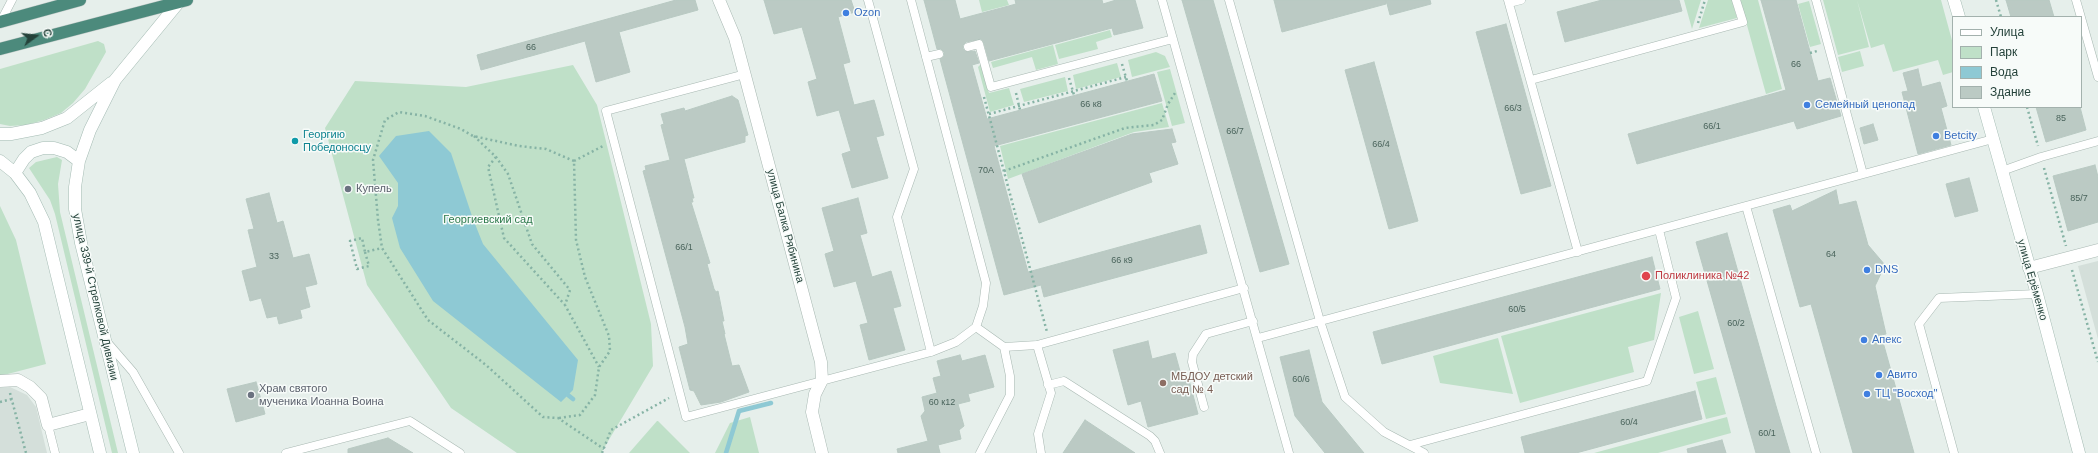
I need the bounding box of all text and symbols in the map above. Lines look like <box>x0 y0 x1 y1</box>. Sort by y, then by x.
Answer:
place label: Ozon <box>854 6 880 20</box>
marker: Ozon <box>841 8 851 18</box>
north arrow <box>16 16 56 56</box>
legend <box>1952 16 2082 108</box>
text: Улица <box>1990 25 2024 39</box>
text: С <box>41 27 54 38</box>
house number: 66 <box>526 43 536 53</box>
text: Парк <box>1990 45 2017 59</box>
house number: 66 <box>1791 60 1801 70</box>
text: Вода <box>1990 65 2018 79</box>
text: Здание <box>1990 85 2031 99</box>
place label: Семейный ценопад <box>1815 98 1915 112</box>
house number: 66 к8 <box>1080 100 1102 110</box>
marker: Семейный ценопад <box>1802 100 1812 110</box>
house number: 66/3 <box>1504 104 1522 114</box>
house number: 85 <box>2056 114 2066 124</box>
house number: 66/1 <box>1703 122 1721 132</box>
house number: 66/7 <box>1226 127 1244 137</box>
place label: Георгию Победоносцу <box>303 128 371 154</box>
place label: Betcity <box>1944 129 1977 143</box>
marker: Betcity <box>1931 131 1941 141</box>
marker: Георгию Победоносцу <box>290 136 300 146</box>
house number: 66/4 <box>1372 140 1390 150</box>
house number: 70А <box>978 166 994 176</box>
street label: улица Балка Рябинина <box>763 168 807 284</box>
place label: Купель <box>356 182 392 196</box>
marker: Купель <box>343 184 353 194</box>
house number: 85/7 <box>2070 194 2088 204</box>
street label: улица 339-й Стрелковой Дивизии <box>69 212 121 382</box>
park label: Георгиевский сад <box>443 213 533 227</box>
street label: улица Ерёменко <box>2014 238 2050 322</box>
house number: 66/1 <box>675 243 693 253</box>
house number: 64 <box>1826 250 1836 260</box>
house number: 33 <box>269 252 279 262</box>
house number: 66 к9 <box>1111 256 1133 266</box>
place label: DNS <box>1875 263 1898 277</box>
marker: DNS <box>1862 265 1872 275</box>
place label: Поликлиника №42 <box>1655 269 1749 283</box>
marker: Поликлиника №42 <box>1640 270 1652 282</box>
house number: 60/5 <box>1508 305 1526 315</box>
house number: 60/2 <box>1727 319 1745 329</box>
place label: Апекс <box>1872 333 1902 347</box>
marker: Апекс <box>1859 335 1869 345</box>
place label: Авито <box>1887 368 1917 382</box>
place label: МБДОУ детский сад № 4 <box>1171 370 1253 396</box>
marker: Авито <box>1874 370 1884 380</box>
house number: 60/6 <box>1292 375 1310 385</box>
marker: МБДОУ детский сад № 4 <box>1158 378 1168 388</box>
place label: Храм святого мученика Иоанна Воина <box>259 382 384 408</box>
place label: ТЦ "Восход" <box>1875 387 1937 401</box>
marker: ТЦ "Восход" <box>1862 389 1872 399</box>
marker: Храм святого мученика Иоанна Воина <box>246 390 256 400</box>
house number: 60 к12 <box>929 398 955 408</box>
house number: 60/4 <box>1620 418 1638 428</box>
house number: 60/1 <box>1758 429 1776 439</box>

